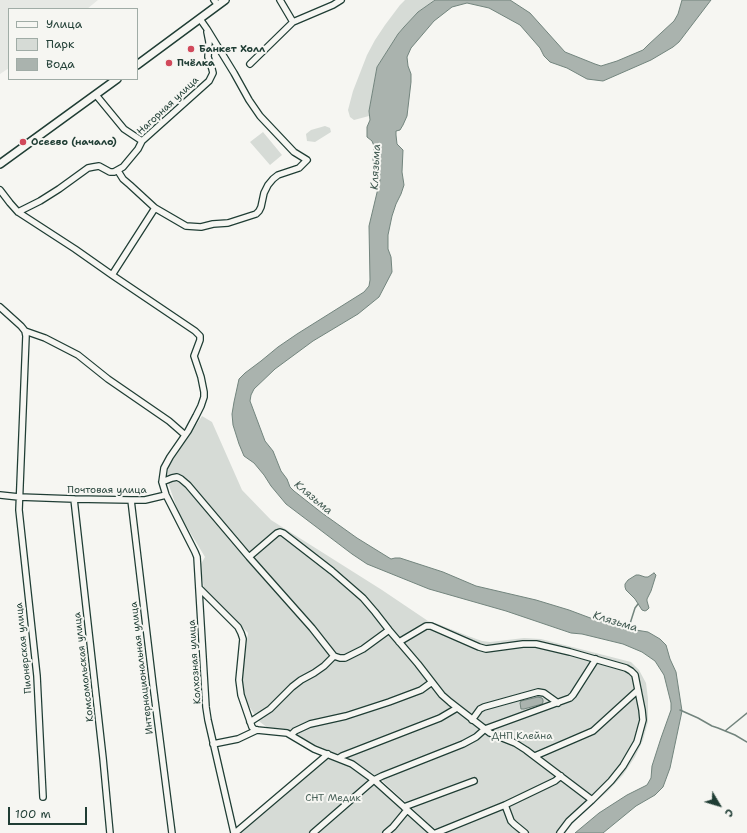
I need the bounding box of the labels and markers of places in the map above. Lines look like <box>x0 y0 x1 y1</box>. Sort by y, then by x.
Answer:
place label: Банкет Холл <box>199 43 265 55</box>
marker: Банкет Холл <box>186 44 196 54</box>
place label: Пчёлка <box>177 57 215 69</box>
marker: Пчёлка <box>164 58 174 68</box>
place label: Осеево (начало) <box>31 136 117 148</box>
marker: Осеево (начало) <box>18 137 28 147</box>

